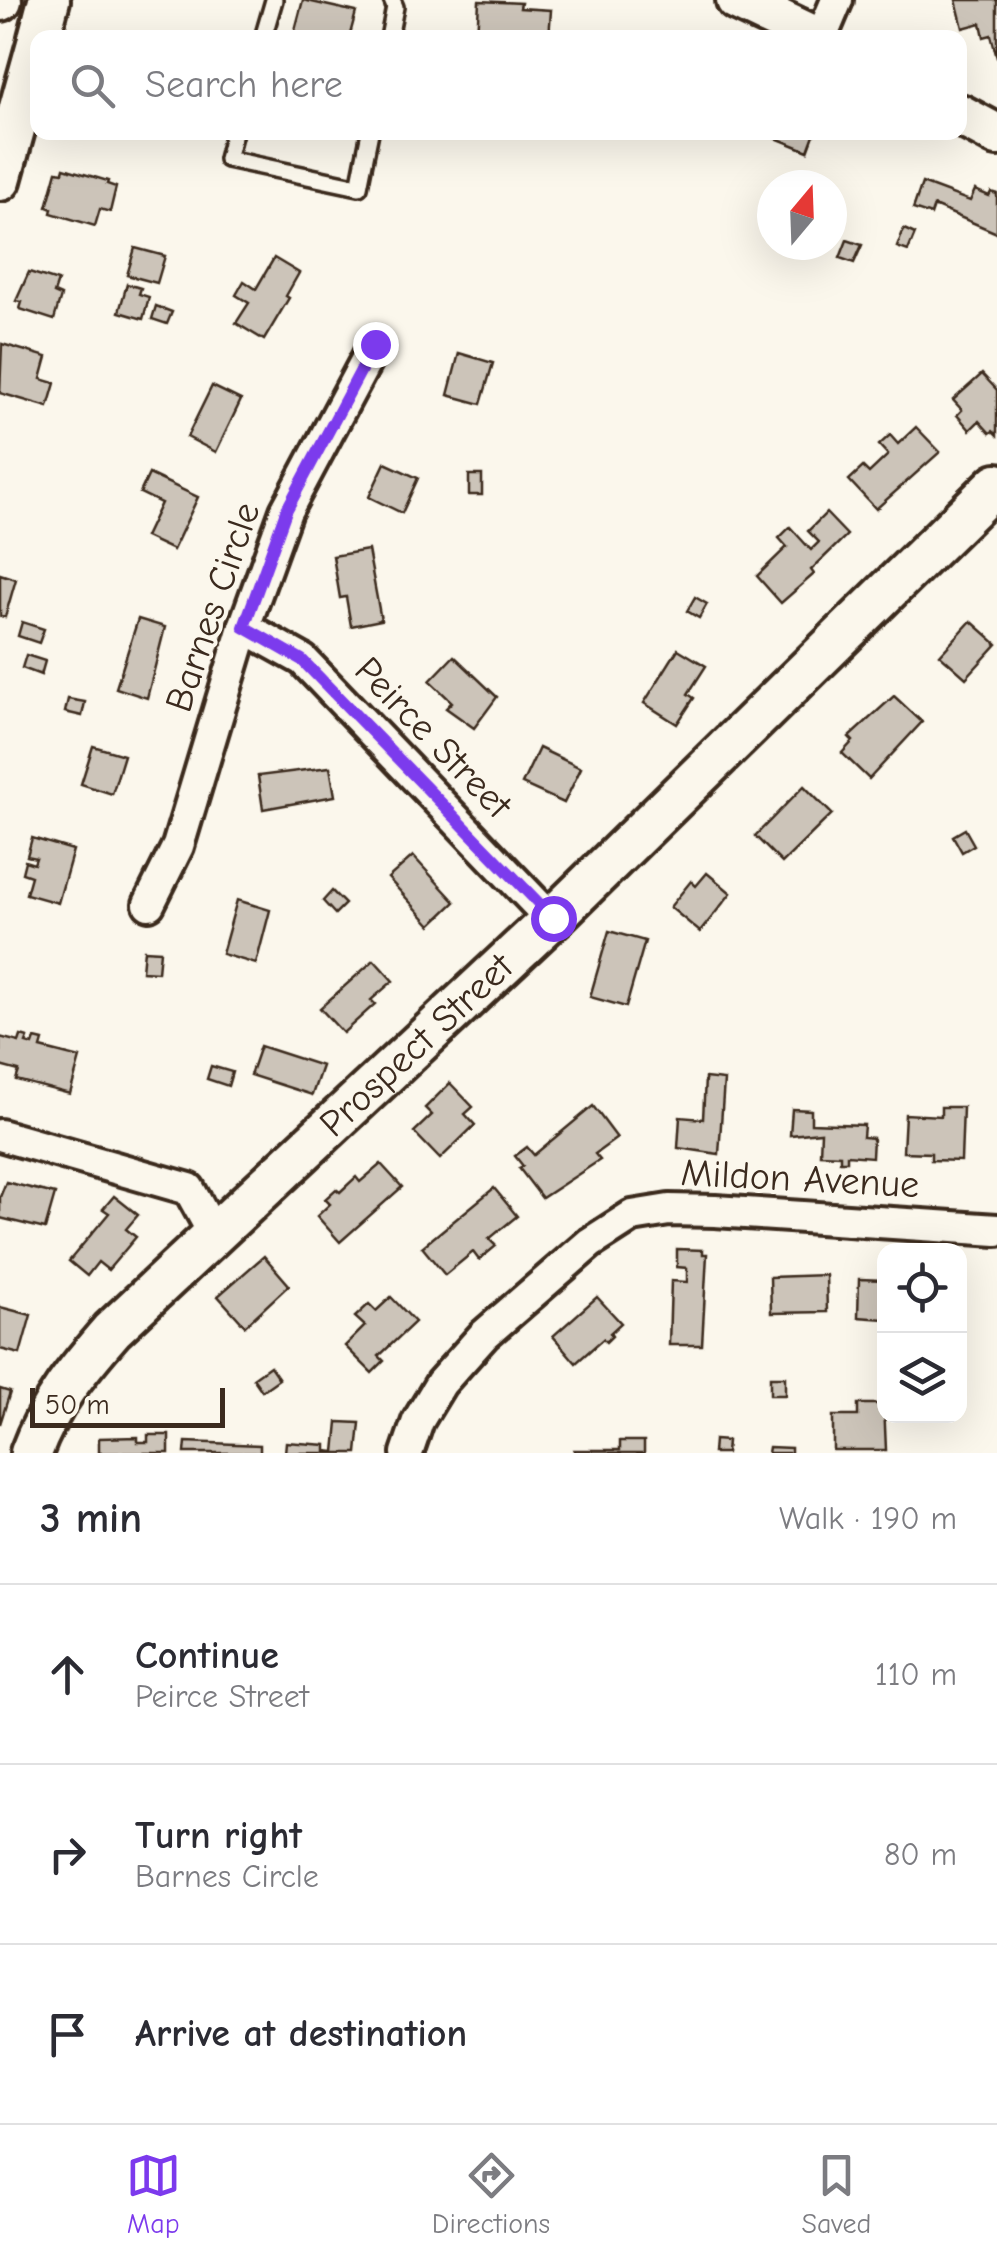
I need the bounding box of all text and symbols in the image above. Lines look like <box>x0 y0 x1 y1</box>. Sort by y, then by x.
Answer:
search box <box>30 30 967 140</box>
icon: search <box>65 58 120 113</box>
text: Search here <box>145 63 343 107</box>
north arrow <box>757 170 847 260</box>
route end <box>353 322 399 368</box>
street label: Barnes Circle <box>157 497 269 717</box>
street label: Peirce Street <box>345 648 521 828</box>
route start <box>531 896 577 942</box>
street label: Prospect Street <box>311 944 523 1146</box>
street label: Mildon Avenue <box>680 1151 920 1207</box>
map controls <box>877 1243 967 1423</box>
button: locate <box>877 1243 967 1333</box>
button: layers <box>877 1333 967 1423</box>
scale bar <box>30 1383 225 1428</box>
text: 50 m <box>45 1389 110 1421</box>
text: 3 min <box>40 1494 142 1543</box>
text: Walk · 190 m <box>779 1500 957 1537</box>
text: Continue <box>135 1634 279 1678</box>
icon: ahead <box>40 1647 95 1702</box>
text: 110 m <box>875 1656 957 1693</box>
text: Peirce Street <box>135 1678 309 1715</box>
text: Turn right <box>135 1814 302 1858</box>
icon: right <box>40 1827 95 1882</box>
text: 80 m <box>884 1836 957 1873</box>
text: Barnes Circle <box>135 1858 319 1895</box>
icon: arrive <box>40 2007 95 2062</box>
text: Arrive at destination <box>135 2012 467 2056</box>
tab: Map <box>126 2148 181 2240</box>
tab: Directions <box>432 2148 550 2240</box>
tab: Saved <box>801 2148 871 2240</box>

